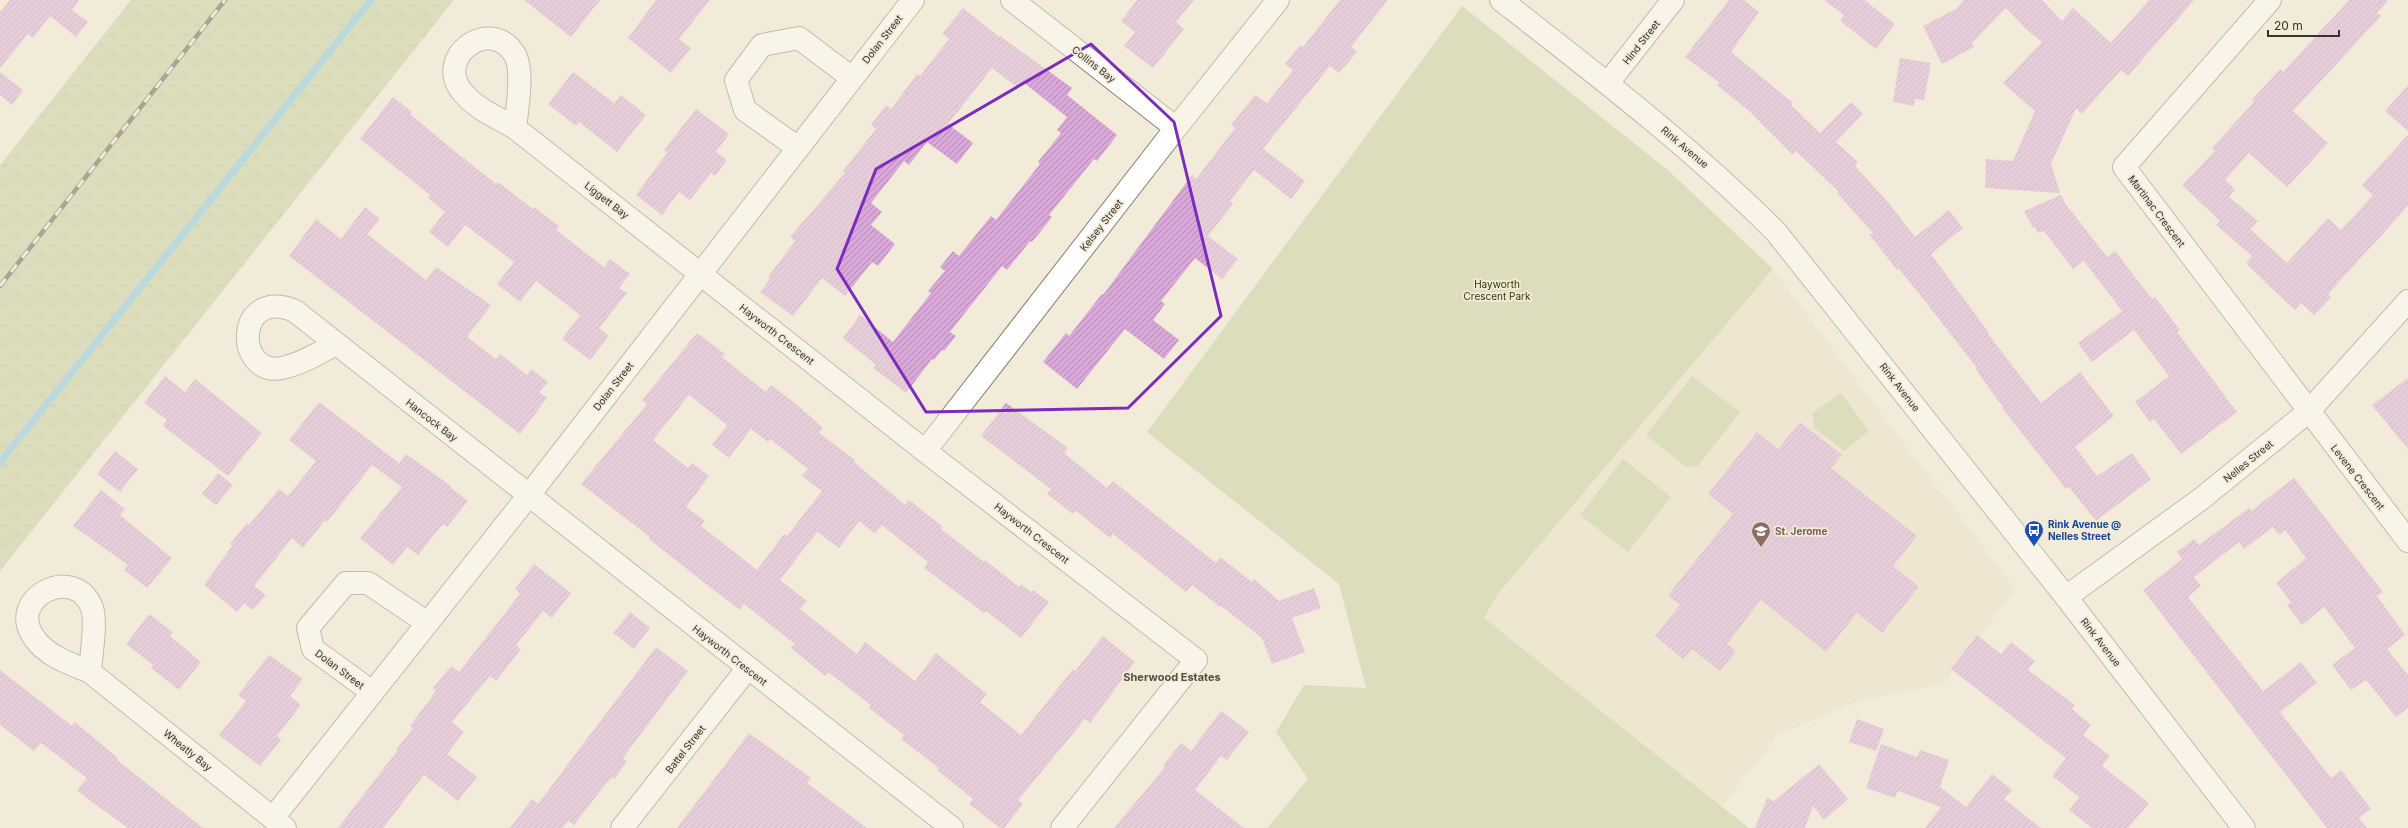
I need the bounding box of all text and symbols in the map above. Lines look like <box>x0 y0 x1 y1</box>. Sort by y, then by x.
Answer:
street label: Dolan Street <box>859 12 905 66</box>
scale bar <box>2268 12 2339 38</box>
street label: Hind Street <box>1620 17 1662 67</box>
text: 20 m <box>2274 18 2303 33</box>
street label: Collins Bay <box>1070 43 1119 85</box>
street label: Rink Avenue <box>1659 124 1711 170</box>
street label: Martinac Crescent <box>2126 173 2188 250</box>
street label: Liggett Bay <box>582 179 632 221</box>
street label: Kelsey Street <box>1077 196 1125 253</box>
park label: Hayworth Crescent Park <box>1464 278 1531 302</box>
street label: Hayworth Crescent <box>737 301 817 367</box>
street label: Dolan Street <box>590 359 636 413</box>
street label: Rink Avenue <box>1877 360 1923 414</box>
street label: Hancock Bay <box>404 396 461 444</box>
street label: Nelles Street <box>2221 437 2276 485</box>
street label: Levene Crescent <box>2329 442 2388 513</box>
street label: Hayworth Crescent <box>992 500 1072 566</box>
place label: Rink Avenue @ Nelles Street <box>2048 518 2121 542</box>
bus stop icon: Rink Avenue @ Nelles Street <box>2023 519 2045 547</box>
school or university icon: St. Jerome <box>1750 520 1772 548</box>
place label: St. Jerome <box>1775 525 1827 537</box>
street label: Rink Avenue <box>2078 615 2124 669</box>
street label: Hayworth Crescent <box>690 622 770 688</box>
street label: Dolan Street <box>313 647 367 692</box>
district label: Sherwood Estates <box>1123 670 1221 684</box>
street label: Battel Street <box>663 722 708 775</box>
street label: Wheatly Bay <box>161 727 215 774</box>

